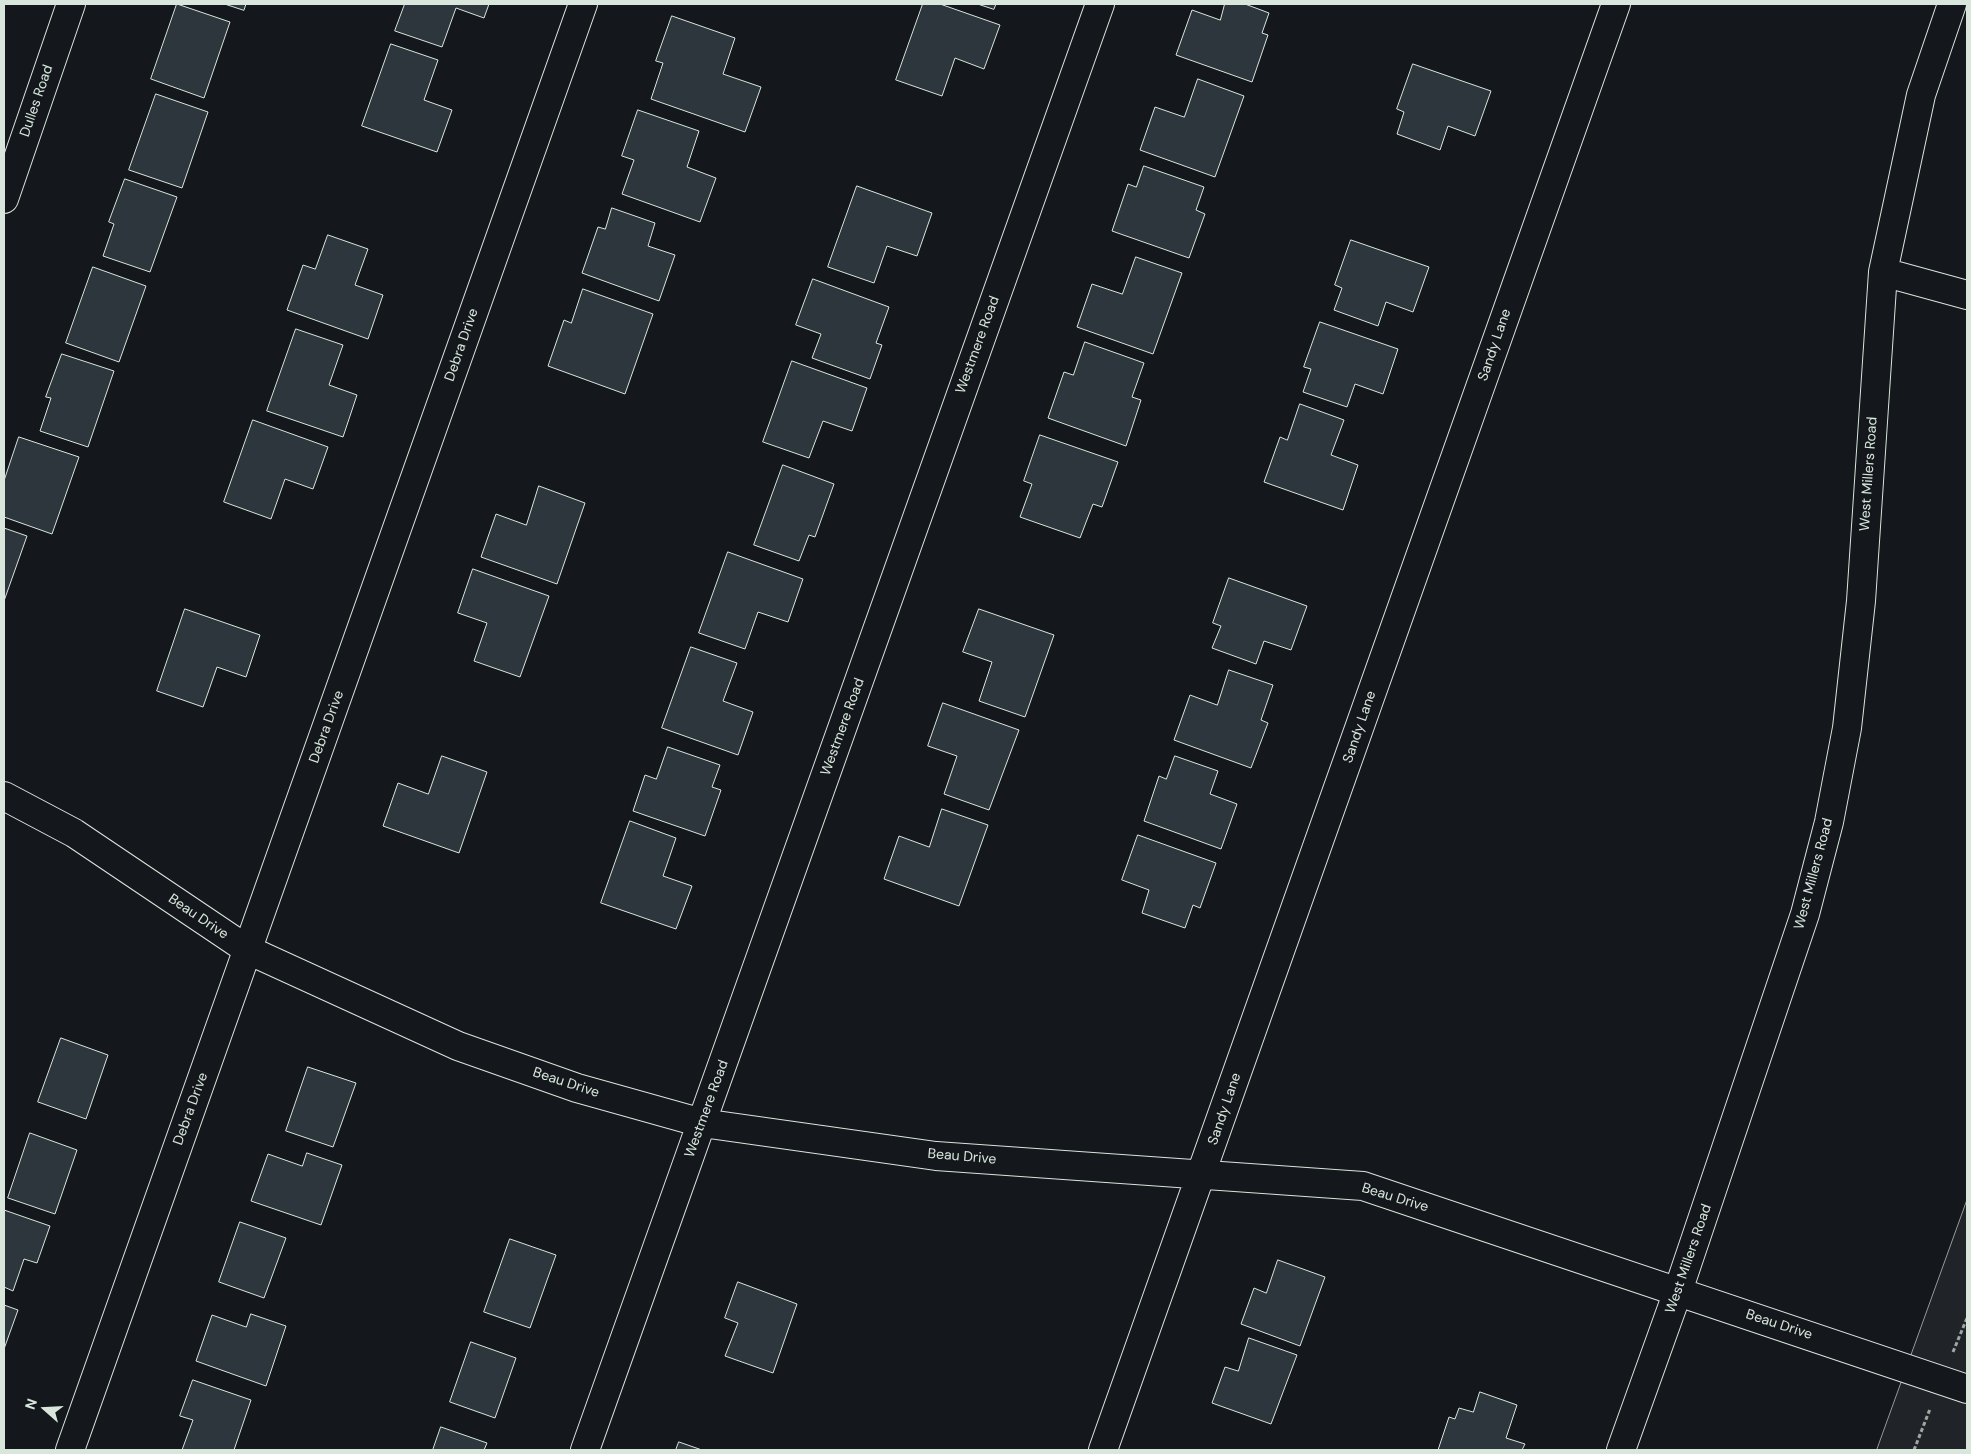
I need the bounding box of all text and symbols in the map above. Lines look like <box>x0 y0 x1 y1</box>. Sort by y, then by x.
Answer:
street label: Dulles Road <box>17 63 57 139</box>
street label: Westmere Road <box>953 294 1003 396</box>
street label: Debra Drive <box>442 306 482 384</box>
street label: Sandy Lane <box>1475 307 1515 383</box>
street label: West Millers Road <box>1857 416 1881 532</box>
street label: Westmere Road <box>818 676 868 778</box>
street label: Debra Drive <box>306 688 348 766</box>
street label: Sandy Lane <box>1340 689 1380 765</box>
street label: West Millers Road <box>1791 816 1837 932</box>
street label: Beau Drive <box>165 891 231 943</box>
street label: Westmere Road <box>682 1058 732 1160</box>
street label: Beau Drive <box>531 1064 601 1102</box>
street label: Debra Drive <box>170 1070 212 1148</box>
street label: Sandy Lane <box>1205 1071 1245 1147</box>
street label: Beau Drive <box>927 1146 997 1168</box>
street label: Beau Drive <box>1360 1180 1430 1216</box>
street label: West Millers Road <box>1662 1202 1716 1316</box>
street label: Beau Drive <box>1744 1306 1814 1344</box>
north arrow <box>20 1384 70 1434</box>
text: N <box>21 1396 41 1412</box>

